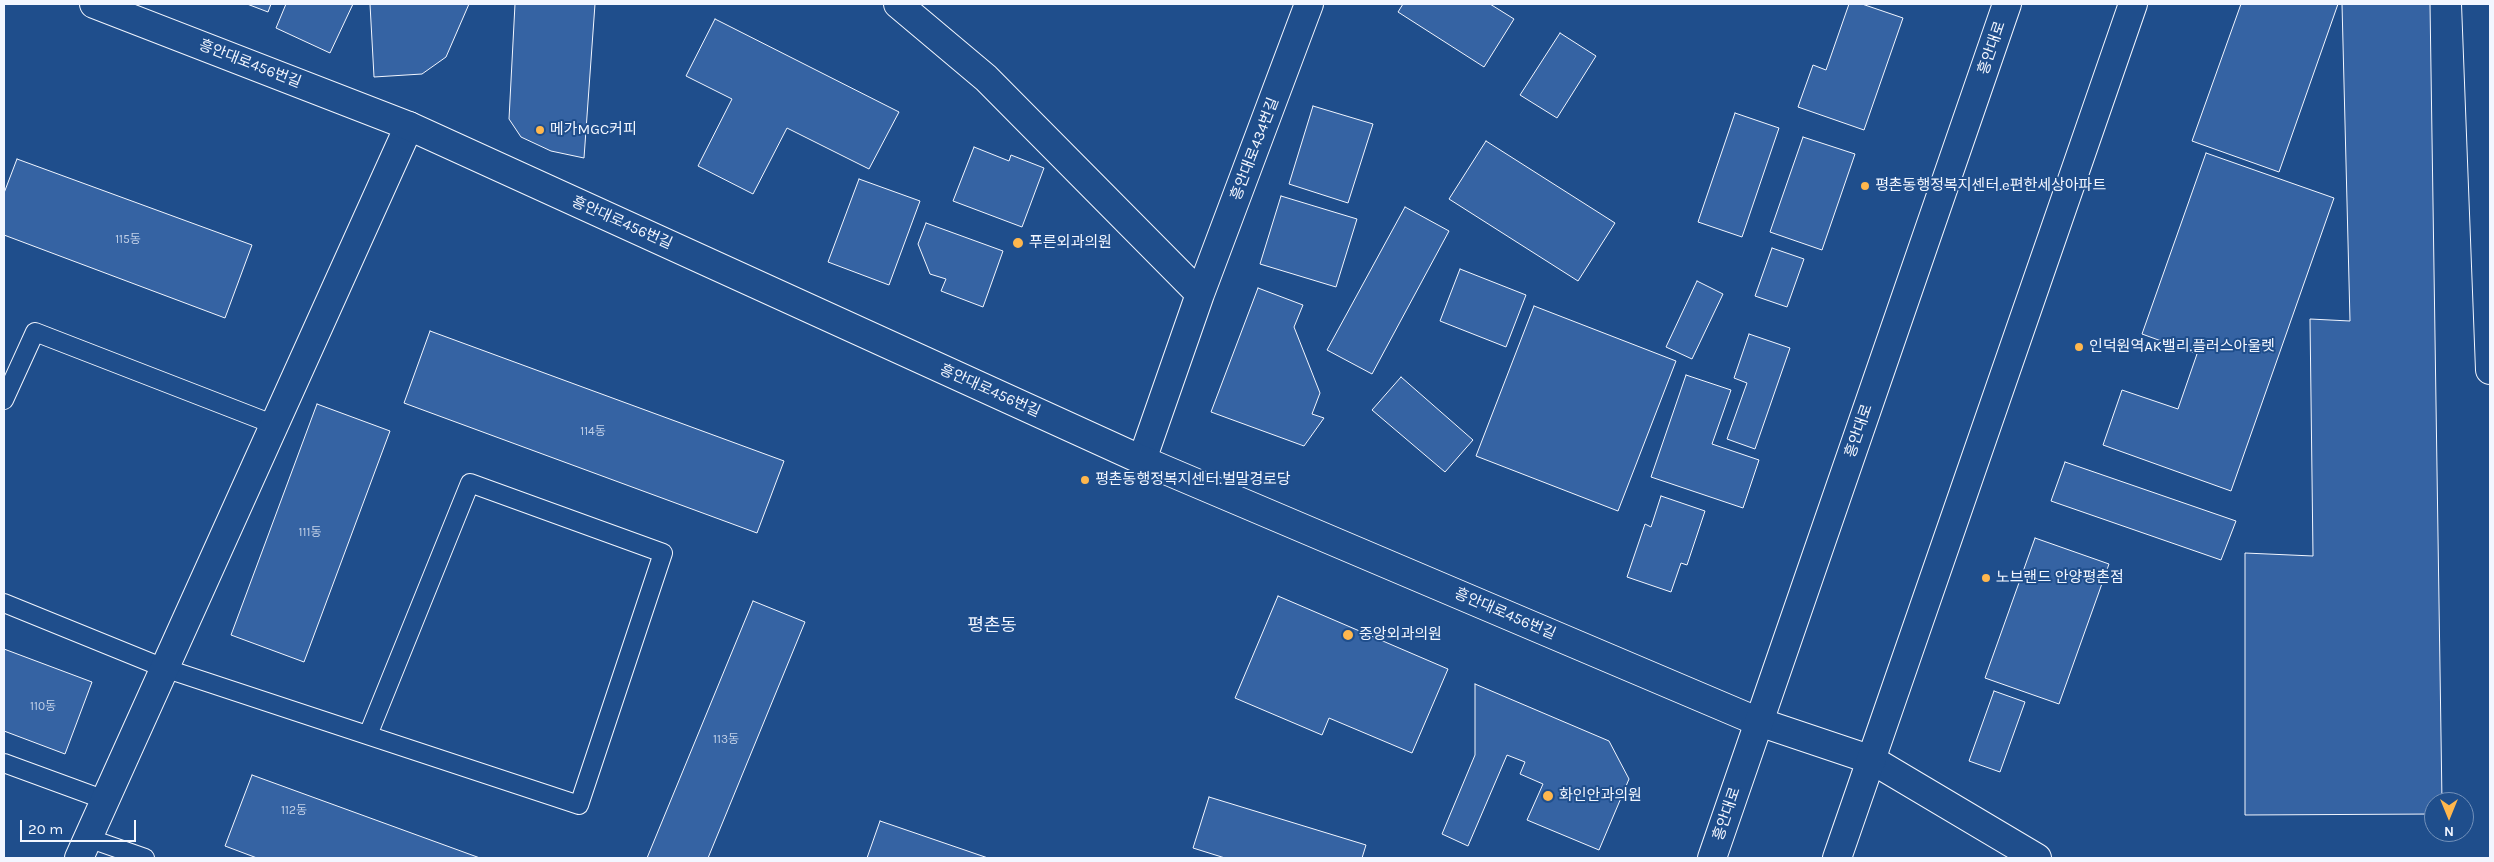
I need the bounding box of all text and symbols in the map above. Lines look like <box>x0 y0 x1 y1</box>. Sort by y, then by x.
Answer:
street label: 흥안대로 <box>1975 19 2009 77</box>
street label: 흥안대로456번길 <box>196 36 304 92</box>
street label: 흥안대로434번길 <box>1227 95 1283 203</box>
place label: 메가MGC커피 <box>550 121 637 139</box>
marker: 메가MGC커피 <box>534 124 546 136</box>
place label: 평촌동행정복지센터.e편한세상아파트 <box>1875 177 2106 195</box>
marker: 평촌동행정복지센터.e편한세상아파트 <box>1859 180 1871 192</box>
street label: 흥안대로456번길 <box>569 193 675 253</box>
house number: 115동 <box>115 233 141 247</box>
place label: 푸른외과의원 <box>1029 234 1112 252</box>
marker: 푸른외과의원 <box>1011 236 1025 250</box>
place label: 인덕원역AK밸리.플러스아울렛 <box>2089 338 2275 356</box>
marker: 인덕원역AK밸리.플러스아울렛 <box>2073 341 2085 353</box>
street label: 흥안대로456번길 <box>937 361 1043 421</box>
street label: 흥안대로 <box>1842 402 1876 460</box>
house number: 114동 <box>580 425 606 439</box>
place label: 평촌동행정복지센터.벌말경로당 <box>1095 471 1291 489</box>
marker: 평촌동행정복지센터.벌말경로당 <box>1079 474 1091 486</box>
house number: 111동 <box>299 526 321 540</box>
place label: 노브랜드 안양평촌점 <box>1996 569 2124 587</box>
marker: 노브랜드 안양평촌점 <box>1980 572 1992 584</box>
street label: 흥안대로456번길 <box>1452 585 1558 643</box>
district label: 평촌동 <box>967 615 1017 637</box>
place label: 중앙외과의원 <box>1359 626 1442 644</box>
marker: 중앙외과의원 <box>1341 628 1355 642</box>
house number: 110동 <box>30 700 56 714</box>
house number: 113동 <box>713 733 739 747</box>
street label: 흥안대로 <box>1710 785 1744 843</box>
place label: 화인안과의원 <box>1559 787 1642 805</box>
marker: 화인안과의원 <box>1541 789 1555 803</box>
north arrow <box>2424 792 2474 842</box>
house number: 112동 <box>281 804 307 818</box>
scale bar <box>22 810 139 842</box>
text: 20 m <box>28 820 63 838</box>
text: N <box>2444 823 2454 840</box>

